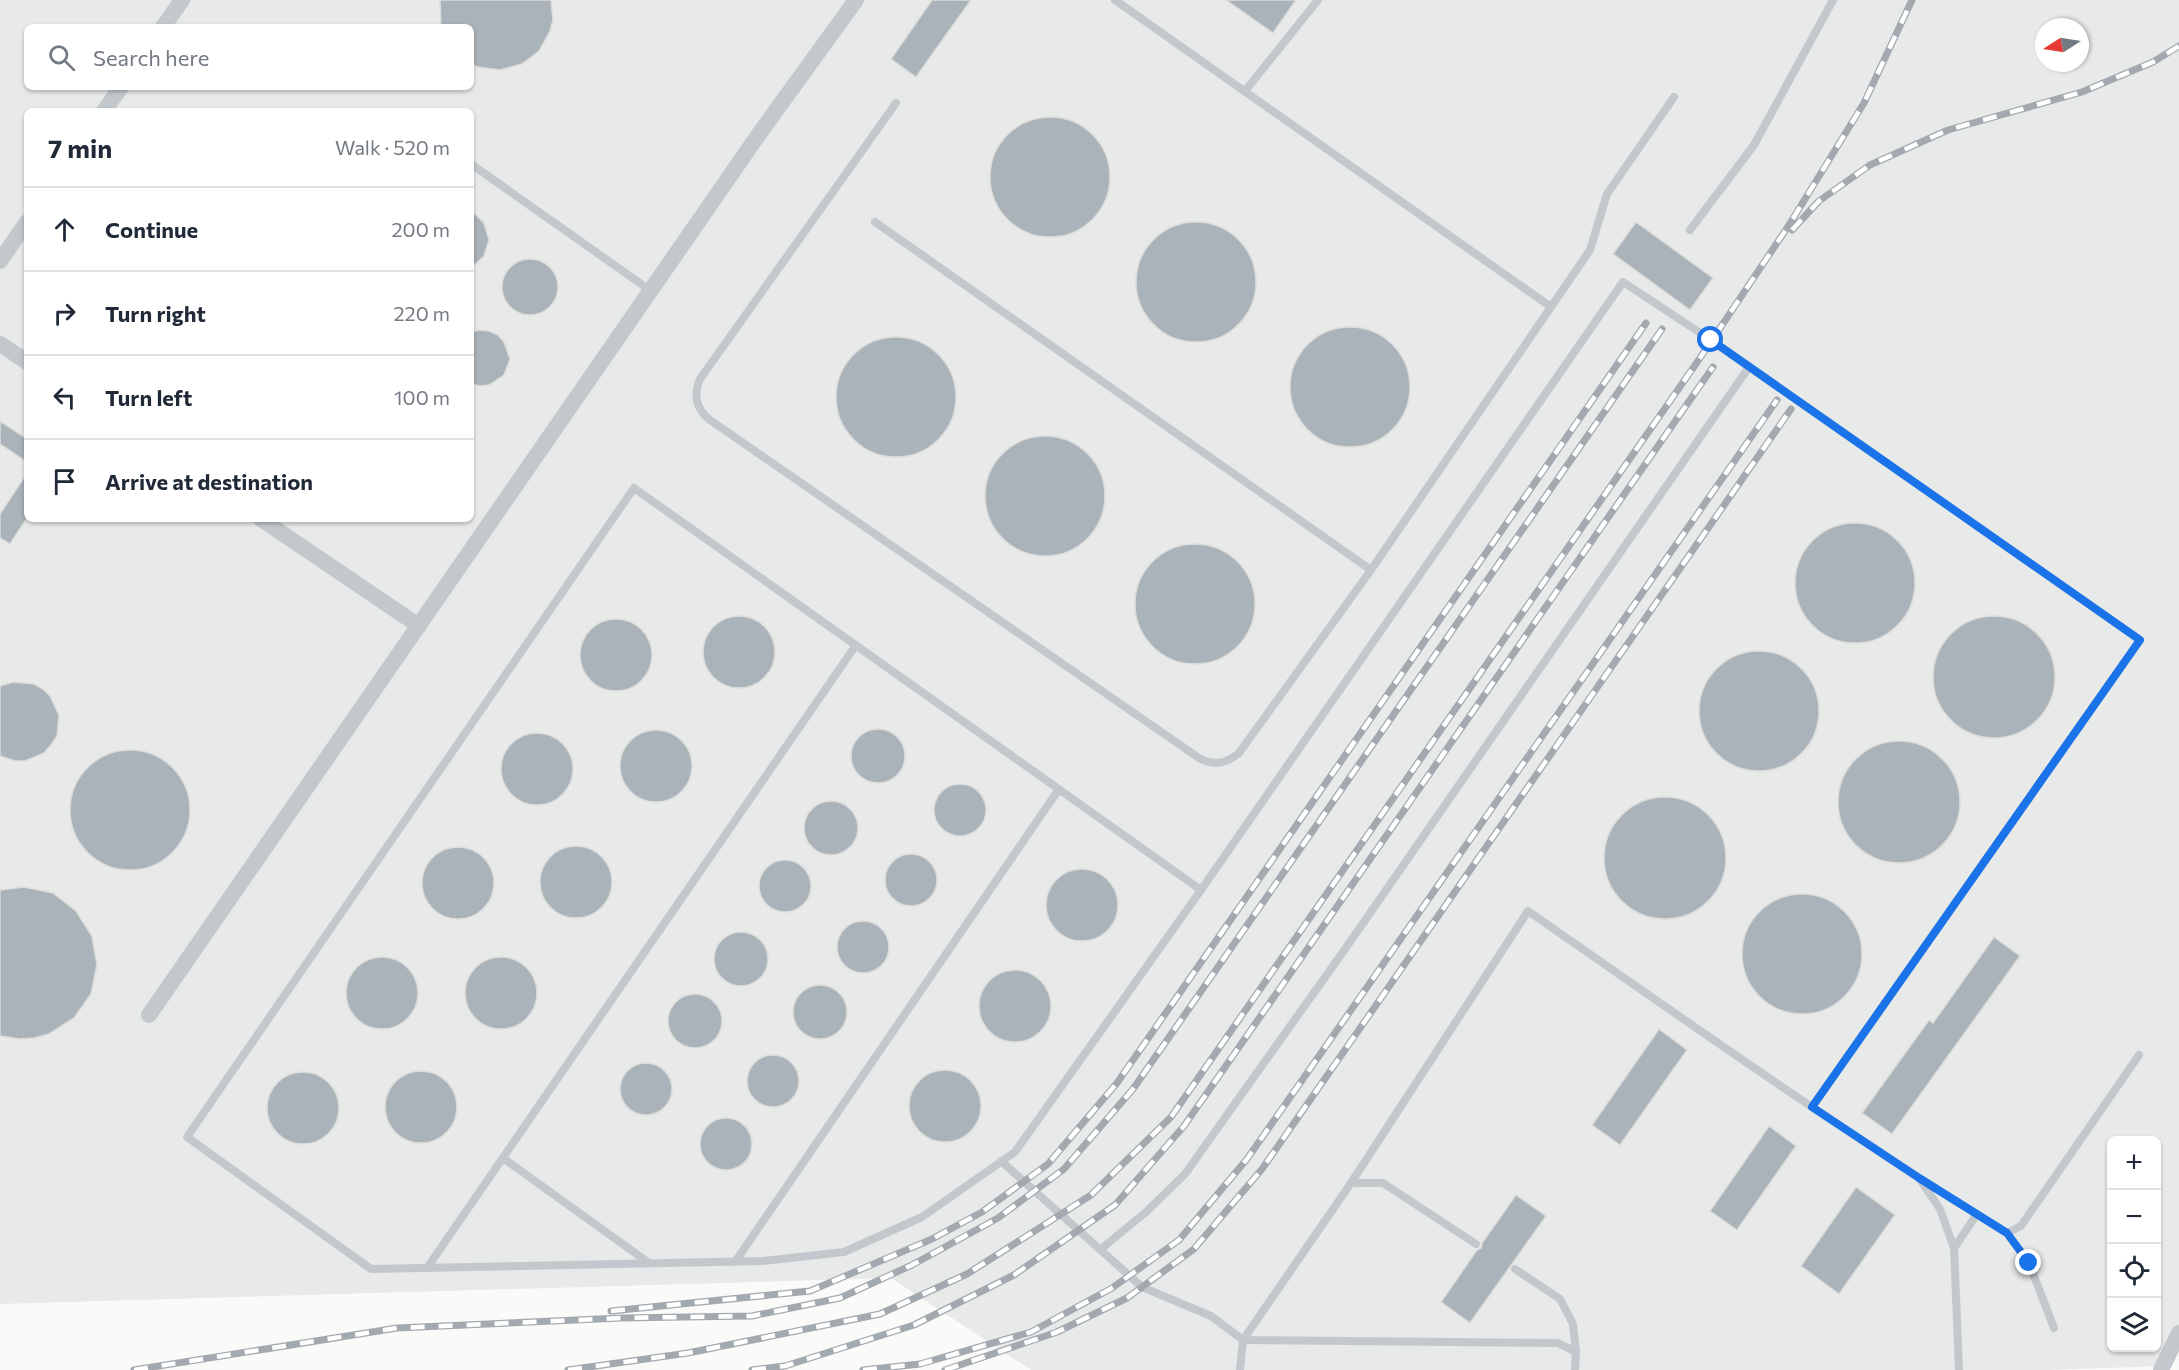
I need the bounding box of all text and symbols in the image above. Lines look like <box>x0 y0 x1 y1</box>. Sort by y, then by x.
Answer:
north arrow <box>2035 18 2089 72</box>
search box <box>24 24 474 90</box>
icon: search <box>45 41 78 74</box>
text: Search here <box>93 44 209 71</box>
text: 7 min <box>48 132 112 163</box>
text: Walk · 520 m <box>335 135 450 159</box>
icon: ahead <box>48 213 81 246</box>
text: Continue <box>105 216 198 243</box>
text: 200 m <box>392 217 450 241</box>
icon: right <box>48 297 81 330</box>
text: Turn right <box>105 300 206 327</box>
text: 220 m <box>394 301 450 325</box>
route start <box>1697 326 1723 352</box>
icon: left <box>48 381 81 414</box>
text: Turn left <box>105 384 192 411</box>
text: 100 m <box>394 385 450 409</box>
icon: arrive <box>48 465 81 498</box>
text: Arrive at destination <box>105 468 313 495</box>
map controls <box>2107 1136 2161 1352</box>
button: + <box>2107 1136 2161 1190</box>
button: − <box>2107 1190 2161 1244</box>
button: locate <box>2107 1244 2161 1298</box>
route end <box>2015 1249 2041 1275</box>
button: layers <box>2107 1298 2161 1352</box>

